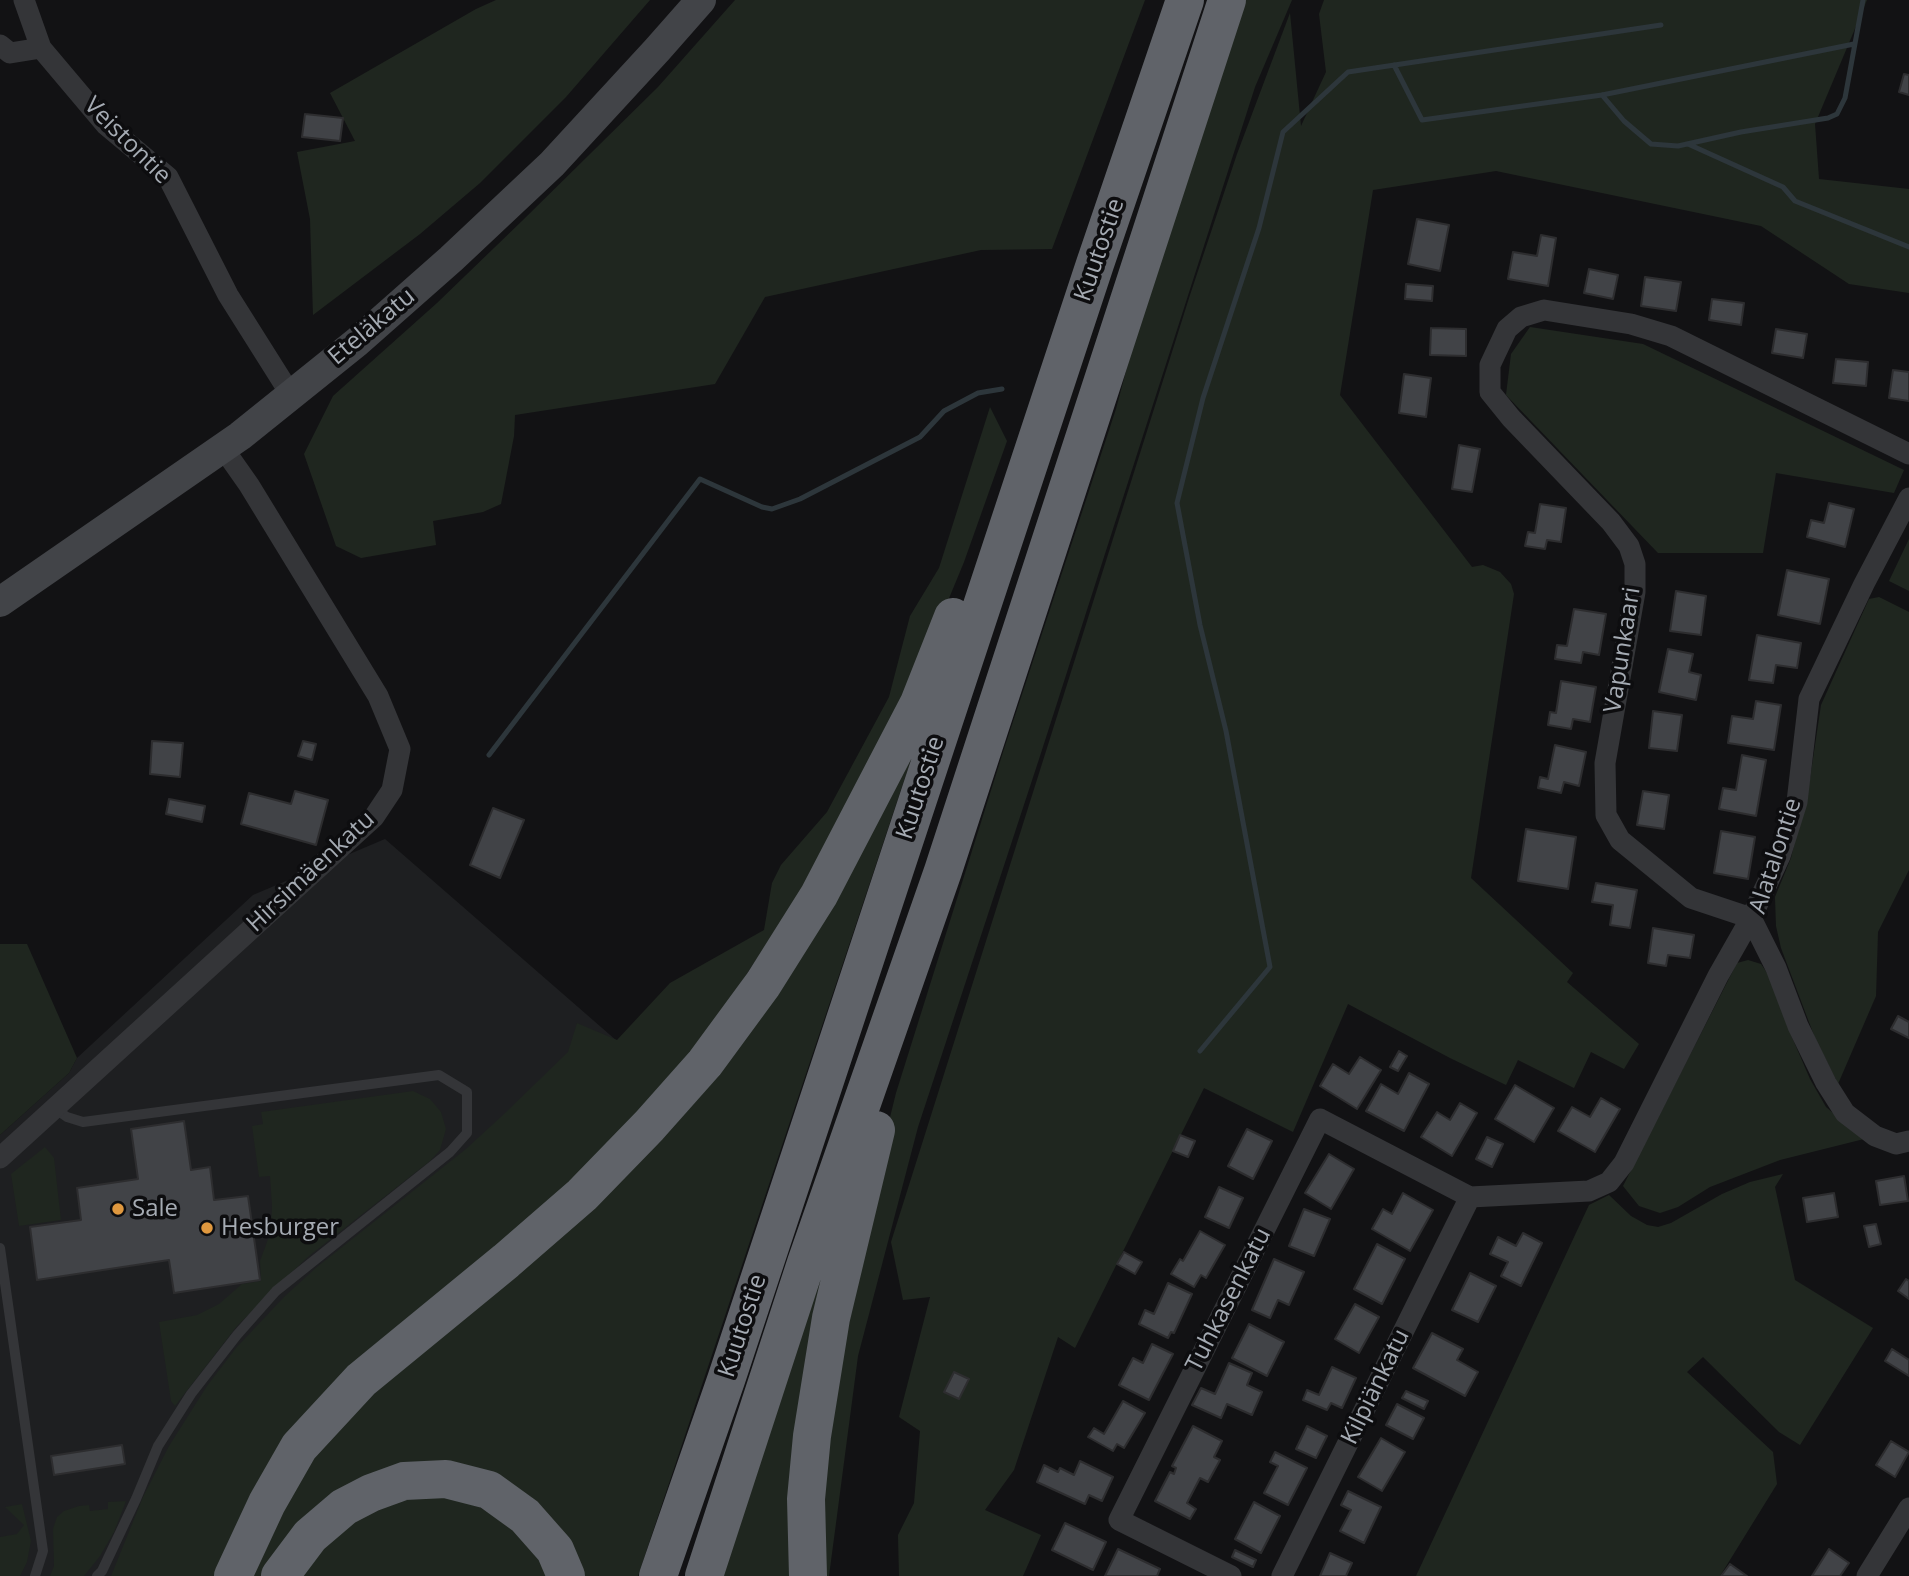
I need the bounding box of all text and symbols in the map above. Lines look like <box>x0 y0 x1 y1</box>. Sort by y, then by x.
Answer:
street label: Veistontie <box>78 92 176 190</box>
street label: Kuutostie <box>1069 195 1131 305</box>
street label: Eteläkatu <box>323 283 421 371</box>
street label: Vapunkaari <box>1599 585 1647 715</box>
street label: Kuutostie <box>891 733 951 843</box>
street label: Alatalontie <box>1744 795 1808 917</box>
street label: Hirsimäenkatu <box>241 806 381 938</box>
place label: Sale <box>132 1195 178 1223</box>
marker: Sale <box>110 1201 126 1217</box>
place label: Hesburger <box>221 1214 339 1242</box>
marker: Hesburger <box>199 1220 215 1236</box>
street label: Tuhkasenkatu <box>1180 1223 1278 1377</box>
street label: Kuutostie <box>713 1271 773 1381</box>
street label: Kilpiänkatu <box>1336 1325 1416 1449</box>

